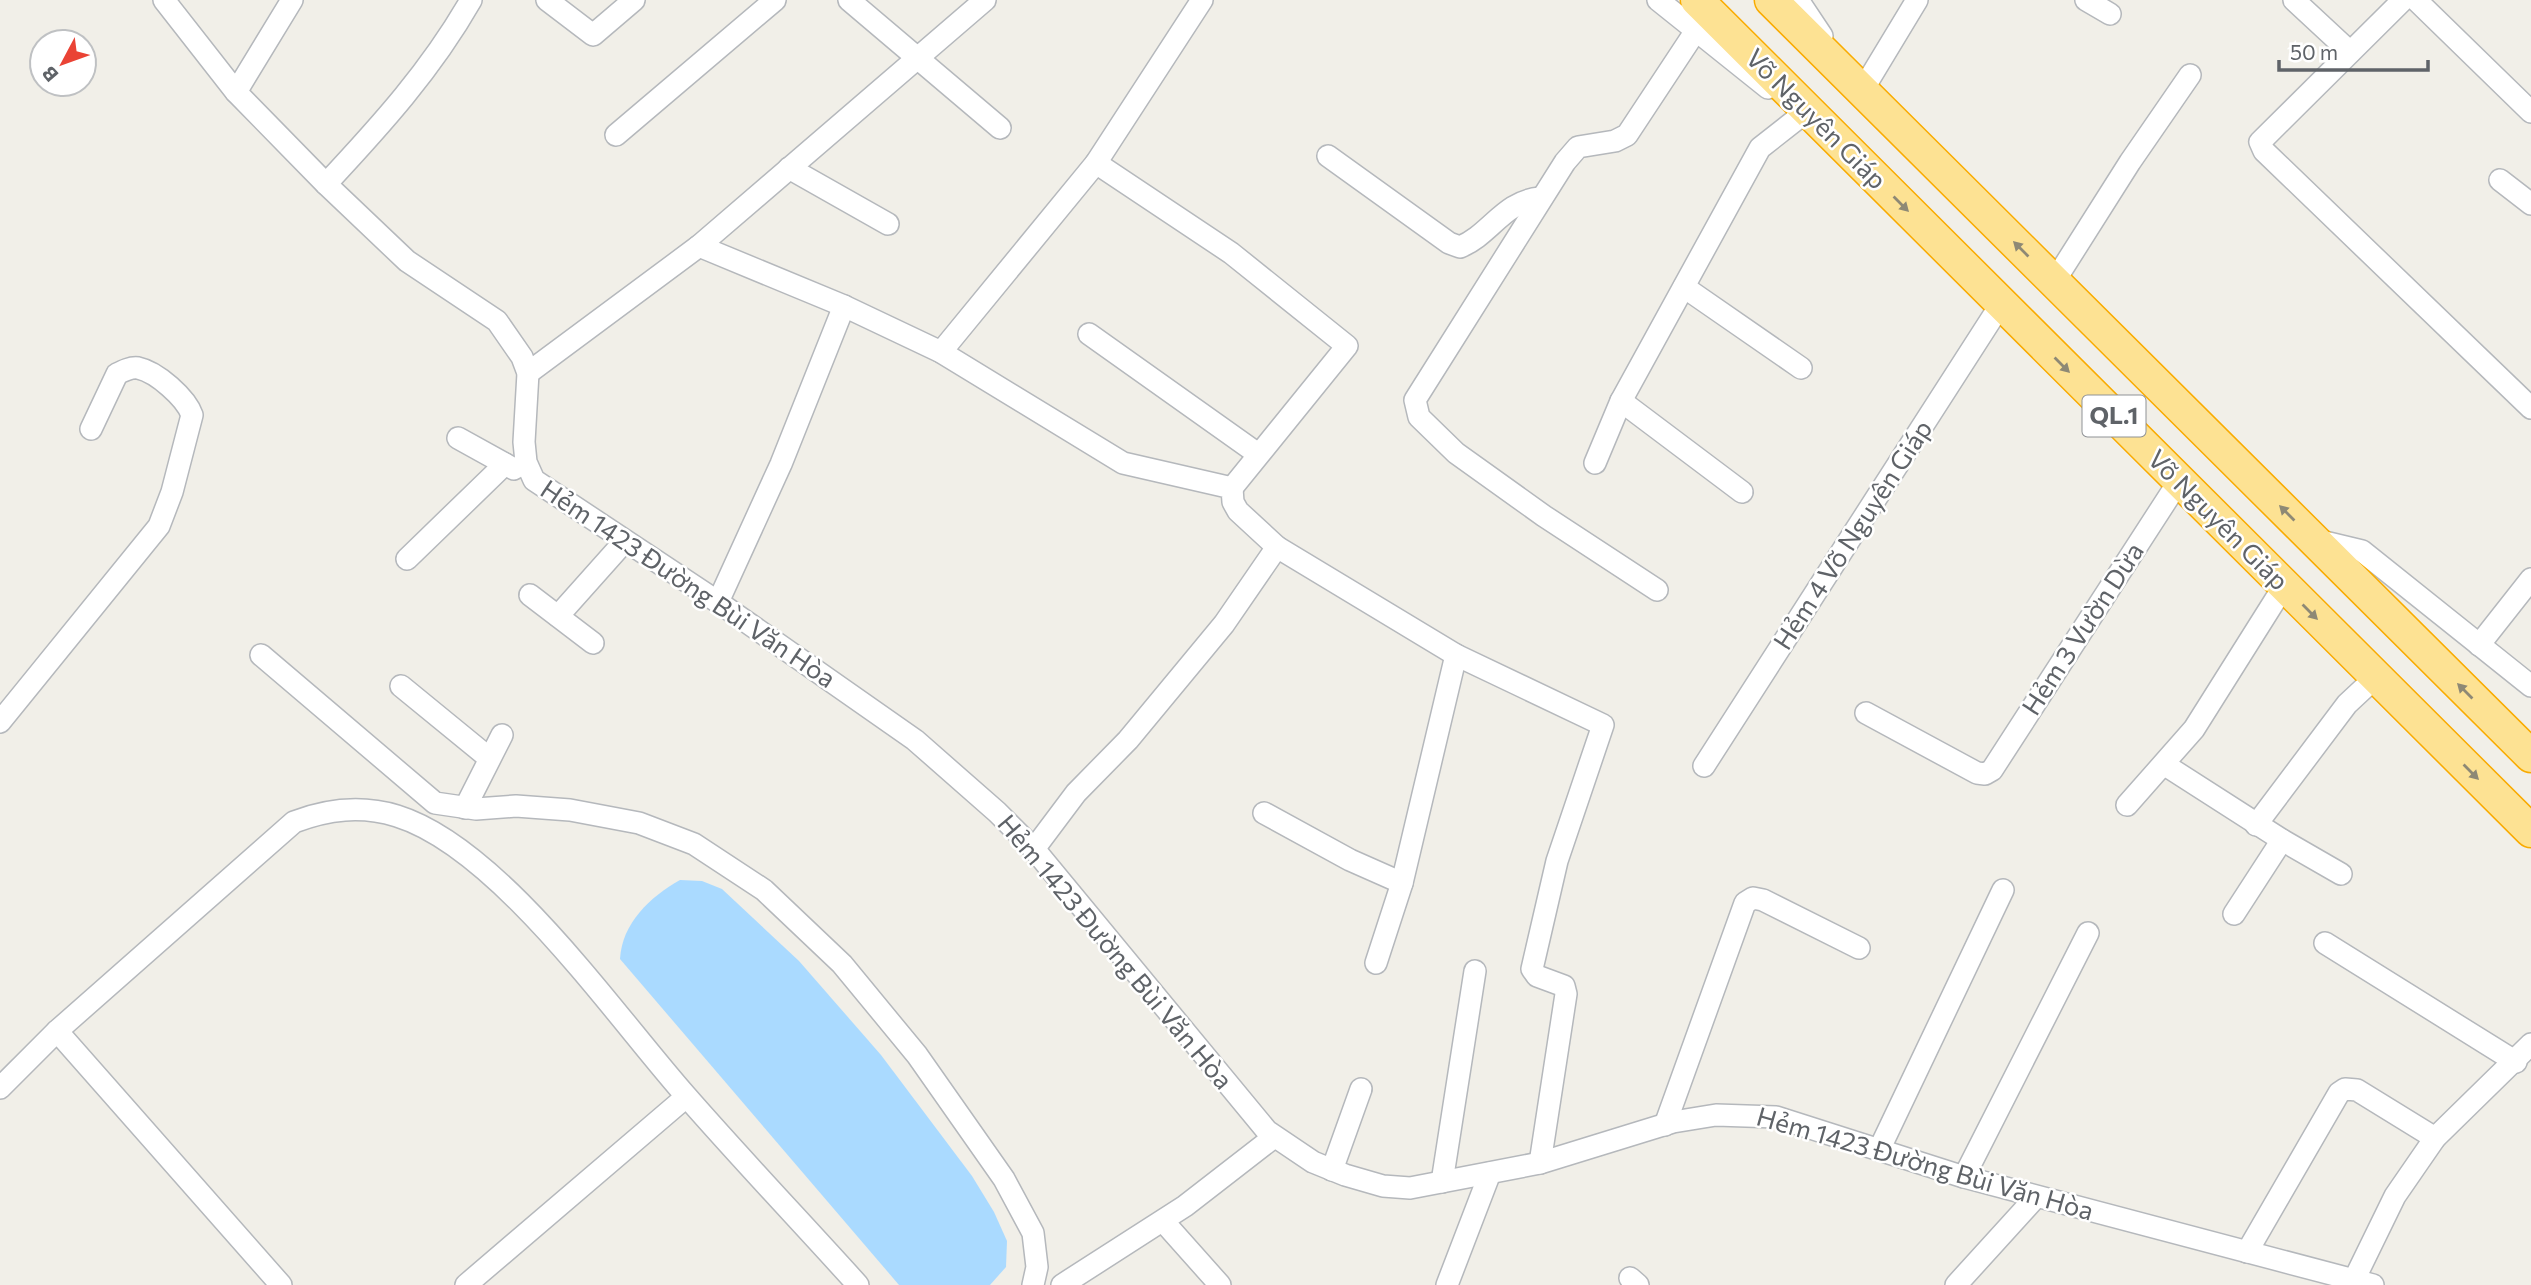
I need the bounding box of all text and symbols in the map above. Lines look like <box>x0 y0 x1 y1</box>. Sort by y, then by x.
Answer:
north arrow <box>28 28 98 98</box>
scale bar <box>2279 28 2428 72</box>
text: 50 m <box>2290 39 2338 64</box>
street label: Võ Nguyên Giáp <box>1740 41 1894 195</box>
text: B <box>37 62 63 87</box>
one-way arrow <box>1893 196 1909 212</box>
one-way arrow <box>2013 242 2030 258</box>
one-way arrow <box>2054 356 2071 373</box>
road number: QL.1 <box>2082 396 2146 436</box>
street label: Hẻm 4 Võ Nguyên Giáp <box>1766 414 1938 655</box>
street label: Võ Nguyên Giáp <box>2142 442 2296 596</box>
street label: Hẻm 1423 Đường Bùi Văn Hòa <box>536 472 842 693</box>
one-way arrow <box>2278 505 2295 522</box>
street label: Hẻm 3 Vườn Dừa <box>2014 536 2149 720</box>
one-way arrow <box>2301 603 2318 619</box>
one-way arrow <box>2458 683 2474 700</box>
one-way arrow <box>2463 763 2479 780</box>
street label: Hẻm 1423 Đường Bùi Văn Hòa <box>992 807 1240 1095</box>
street label: Hẻm 1423 Đường Bùi Văn Hòa <box>1753 1100 2097 1226</box>

